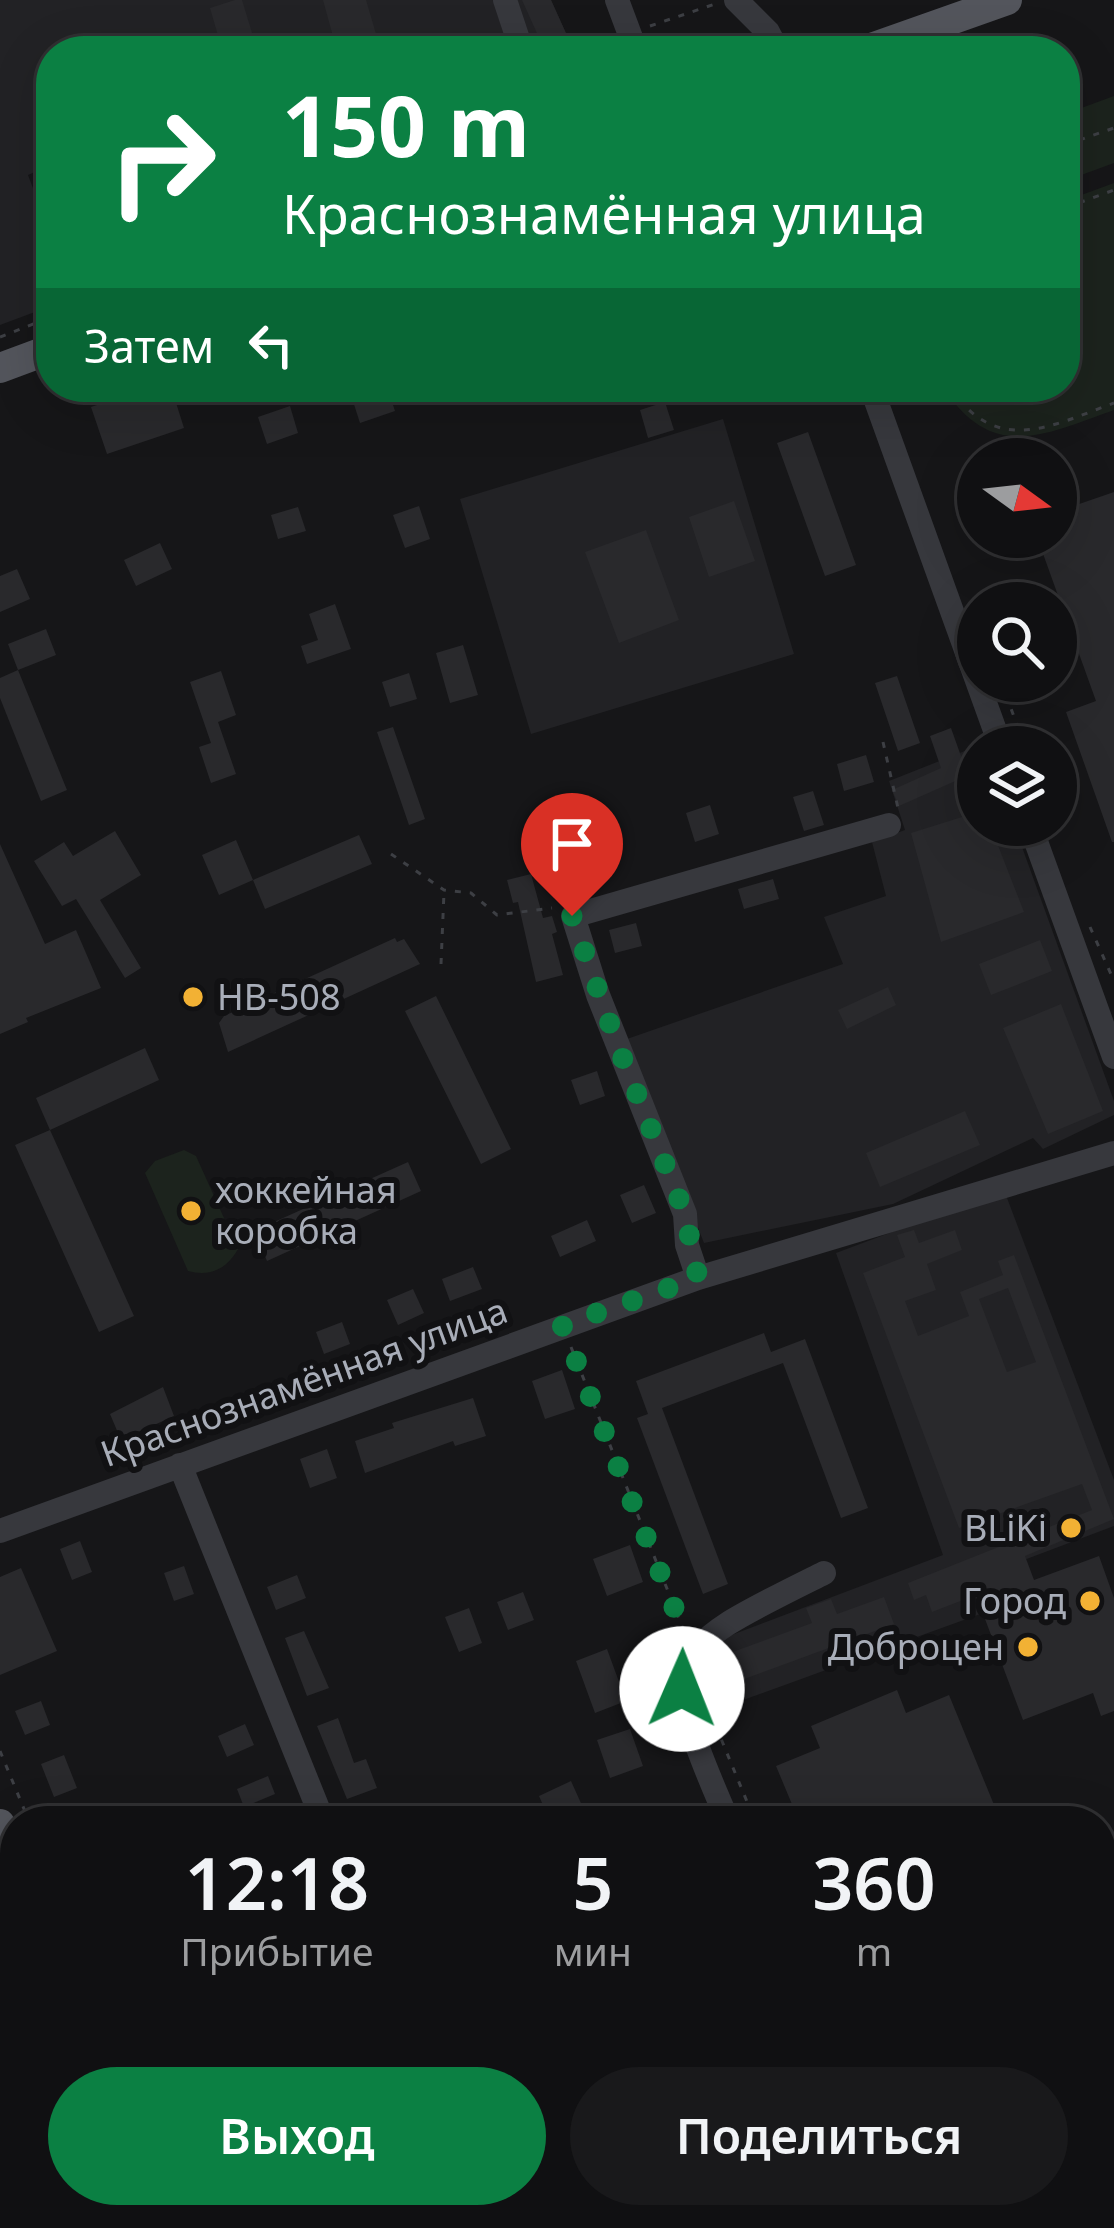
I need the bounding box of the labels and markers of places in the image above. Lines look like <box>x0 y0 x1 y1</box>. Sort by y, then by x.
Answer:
pin <box>521 793 623 916</box>
place label: НВ-508 <box>217 972 341 1021</box>
marker: НВ-508 <box>180 984 206 1010</box>
place label: хоккейная коробка <box>215 1165 397 1255</box>
marker: хоккейная коробка <box>178 1198 204 1224</box>
place label: BLiKi <box>964 1503 1047 1552</box>
marker: BLiKi <box>1058 1515 1084 1541</box>
place label: Город <box>963 1576 1066 1625</box>
marker: Город <box>1077 1588 1103 1614</box>
place label: Доброцен <box>828 1622 1004 1671</box>
marker: Доброцен <box>1015 1634 1041 1660</box>

